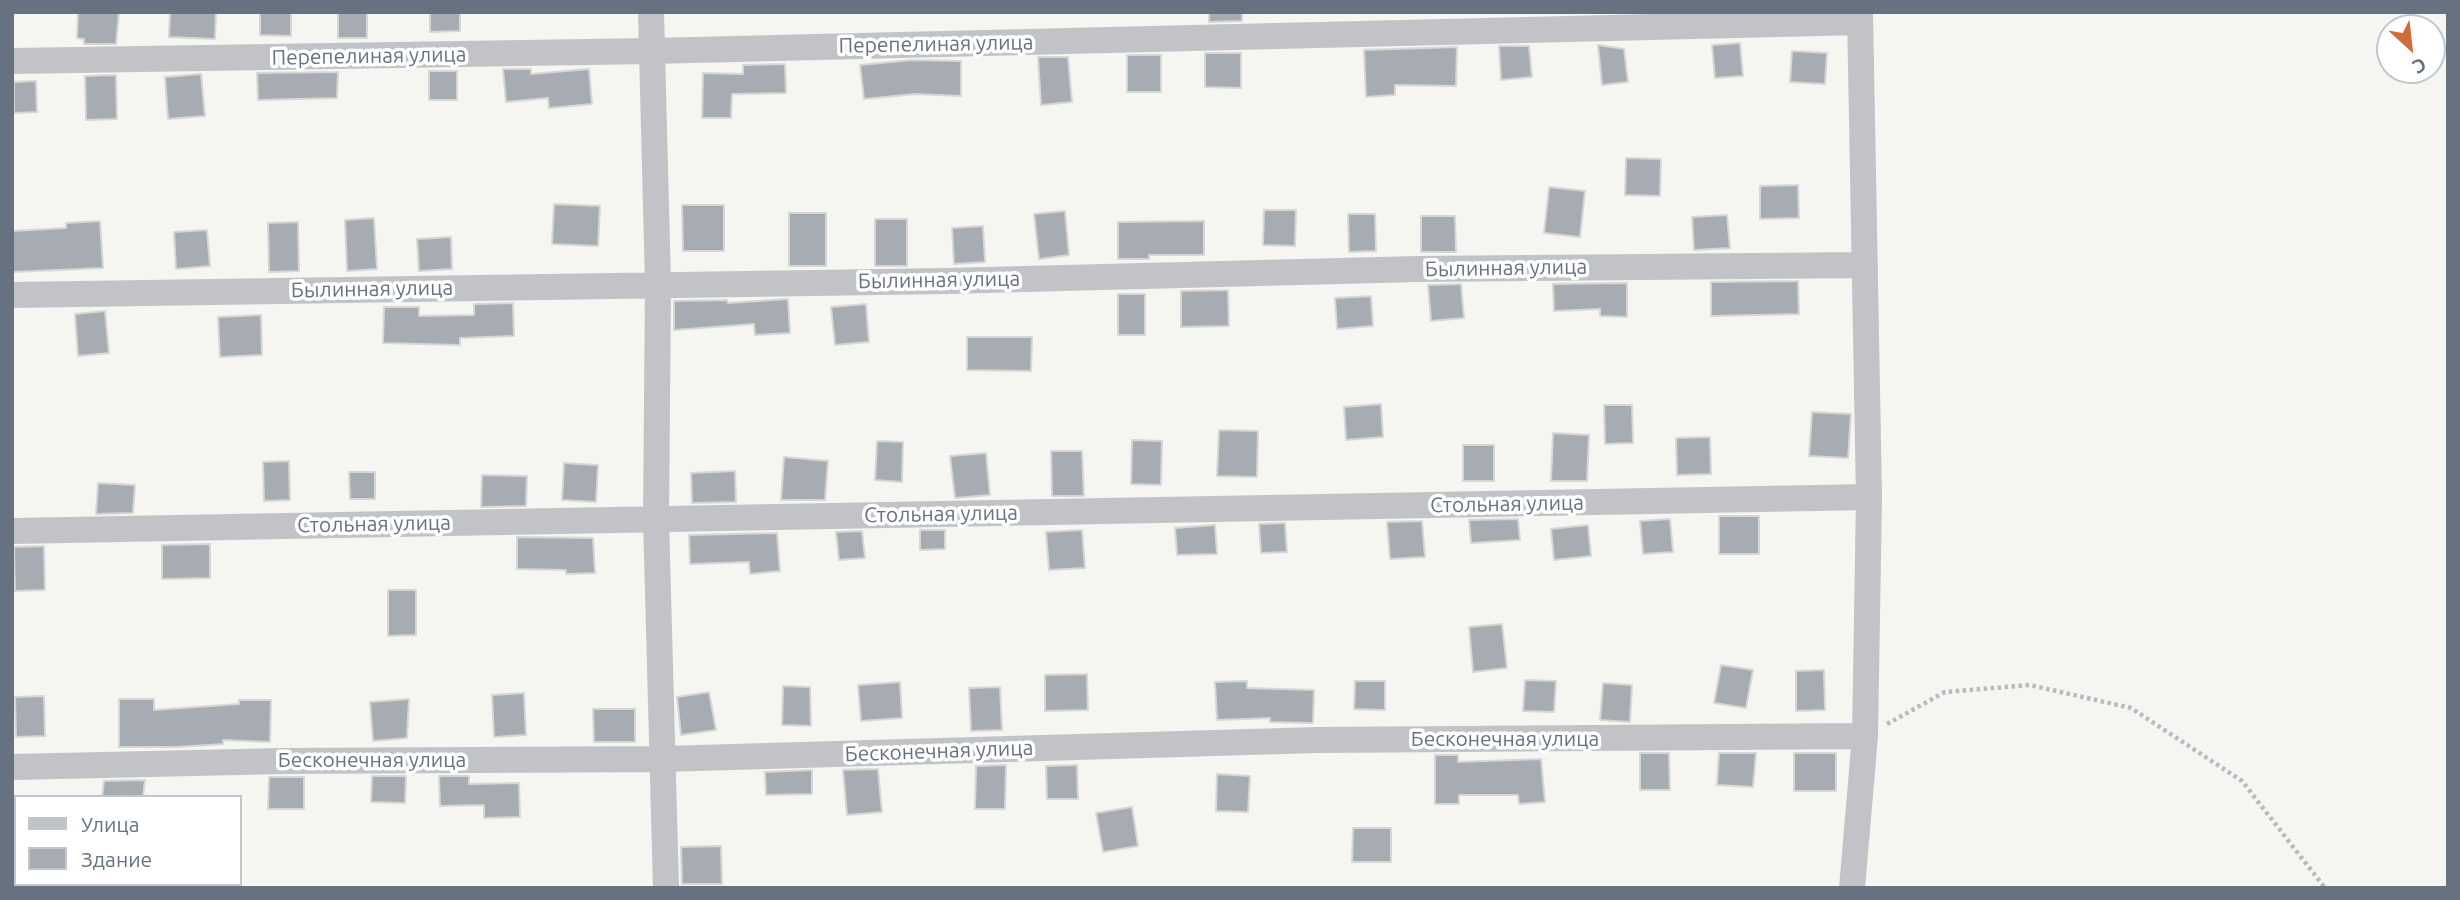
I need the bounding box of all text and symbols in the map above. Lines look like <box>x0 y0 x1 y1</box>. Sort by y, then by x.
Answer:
north arrow <box>2376 14 2446 84</box>
street label: Перепелиная улица <box>838 30 1034 58</box>
street label: Перепелиная улица <box>271 42 467 70</box>
text: С <box>2409 53 2430 78</box>
street label: Былинная улица <box>1425 254 1587 282</box>
street label: Былинная улица <box>858 266 1020 294</box>
street label: Былинная улица <box>291 275 453 303</box>
street label: Стольная улица <box>1430 490 1584 518</box>
street label: Стольная улица <box>864 500 1018 528</box>
street label: Стольная улица <box>297 510 451 538</box>
street label: Бесконечная улица <box>1411 726 1599 752</box>
street label: Бесконечная улица <box>844 735 1034 767</box>
street label: Бесконечная улица <box>278 747 466 773</box>
legend <box>14 795 242 886</box>
text: Улица <box>81 812 139 836</box>
text: Здание <box>81 847 152 871</box>

